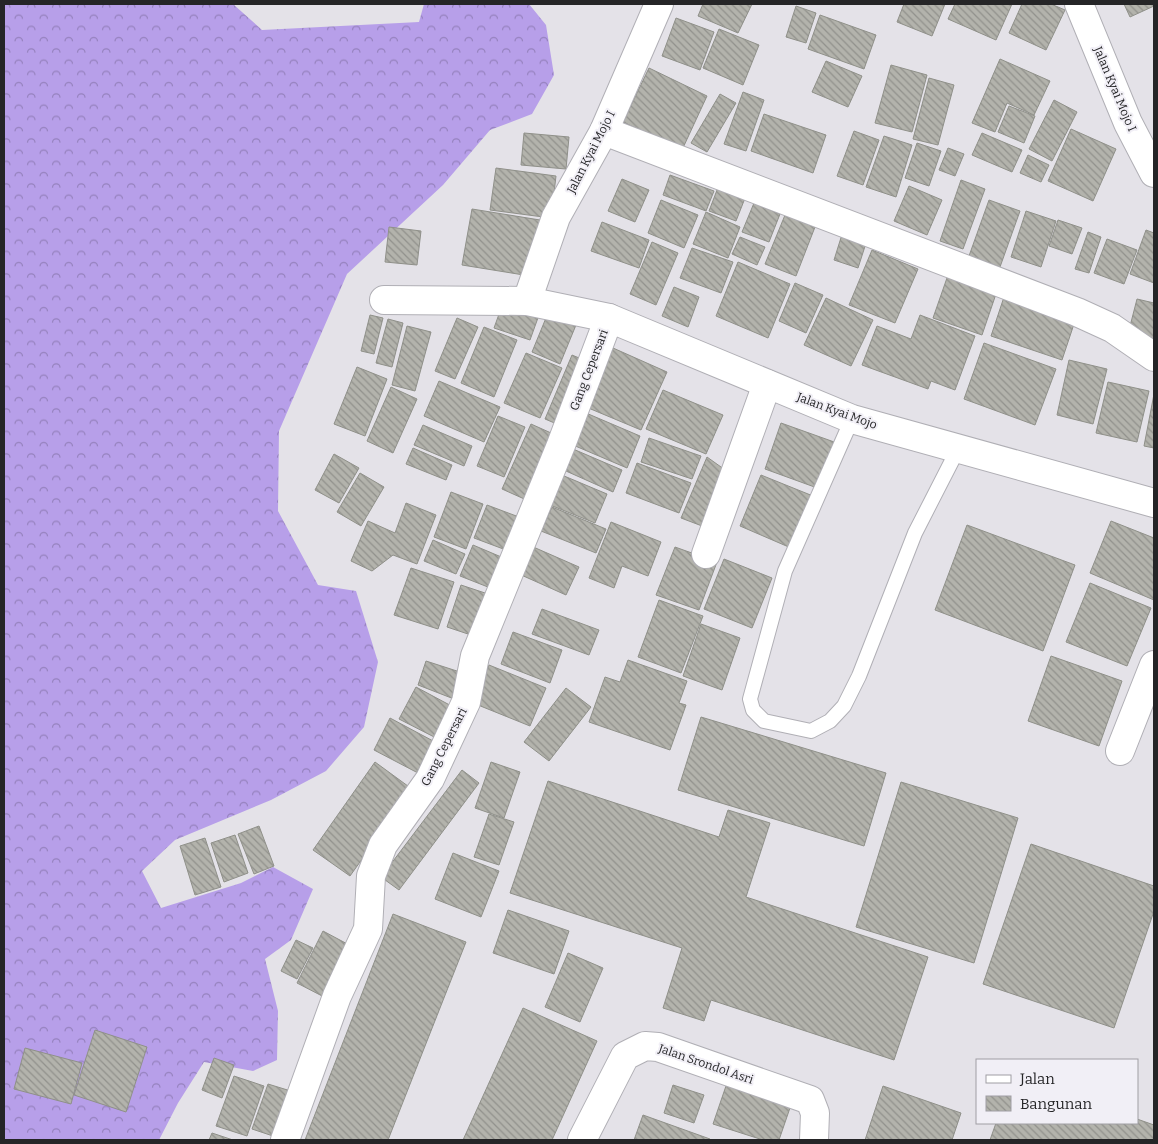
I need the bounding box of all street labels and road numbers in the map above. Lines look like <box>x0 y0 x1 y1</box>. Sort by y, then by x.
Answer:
street label: Jalan Kyai Mojo I <box>1090 44 1139 134</box>
street label: Jalan Kyai Mojo I <box>564 108 618 197</box>
street label: Gang Cepersari <box>567 327 611 413</box>
street label: Jalan Kyai Mojo <box>794 390 879 432</box>
street label: Gang Cepersari <box>418 705 470 788</box>
street label: Jalan Srondol Asri <box>656 1041 756 1087</box>

